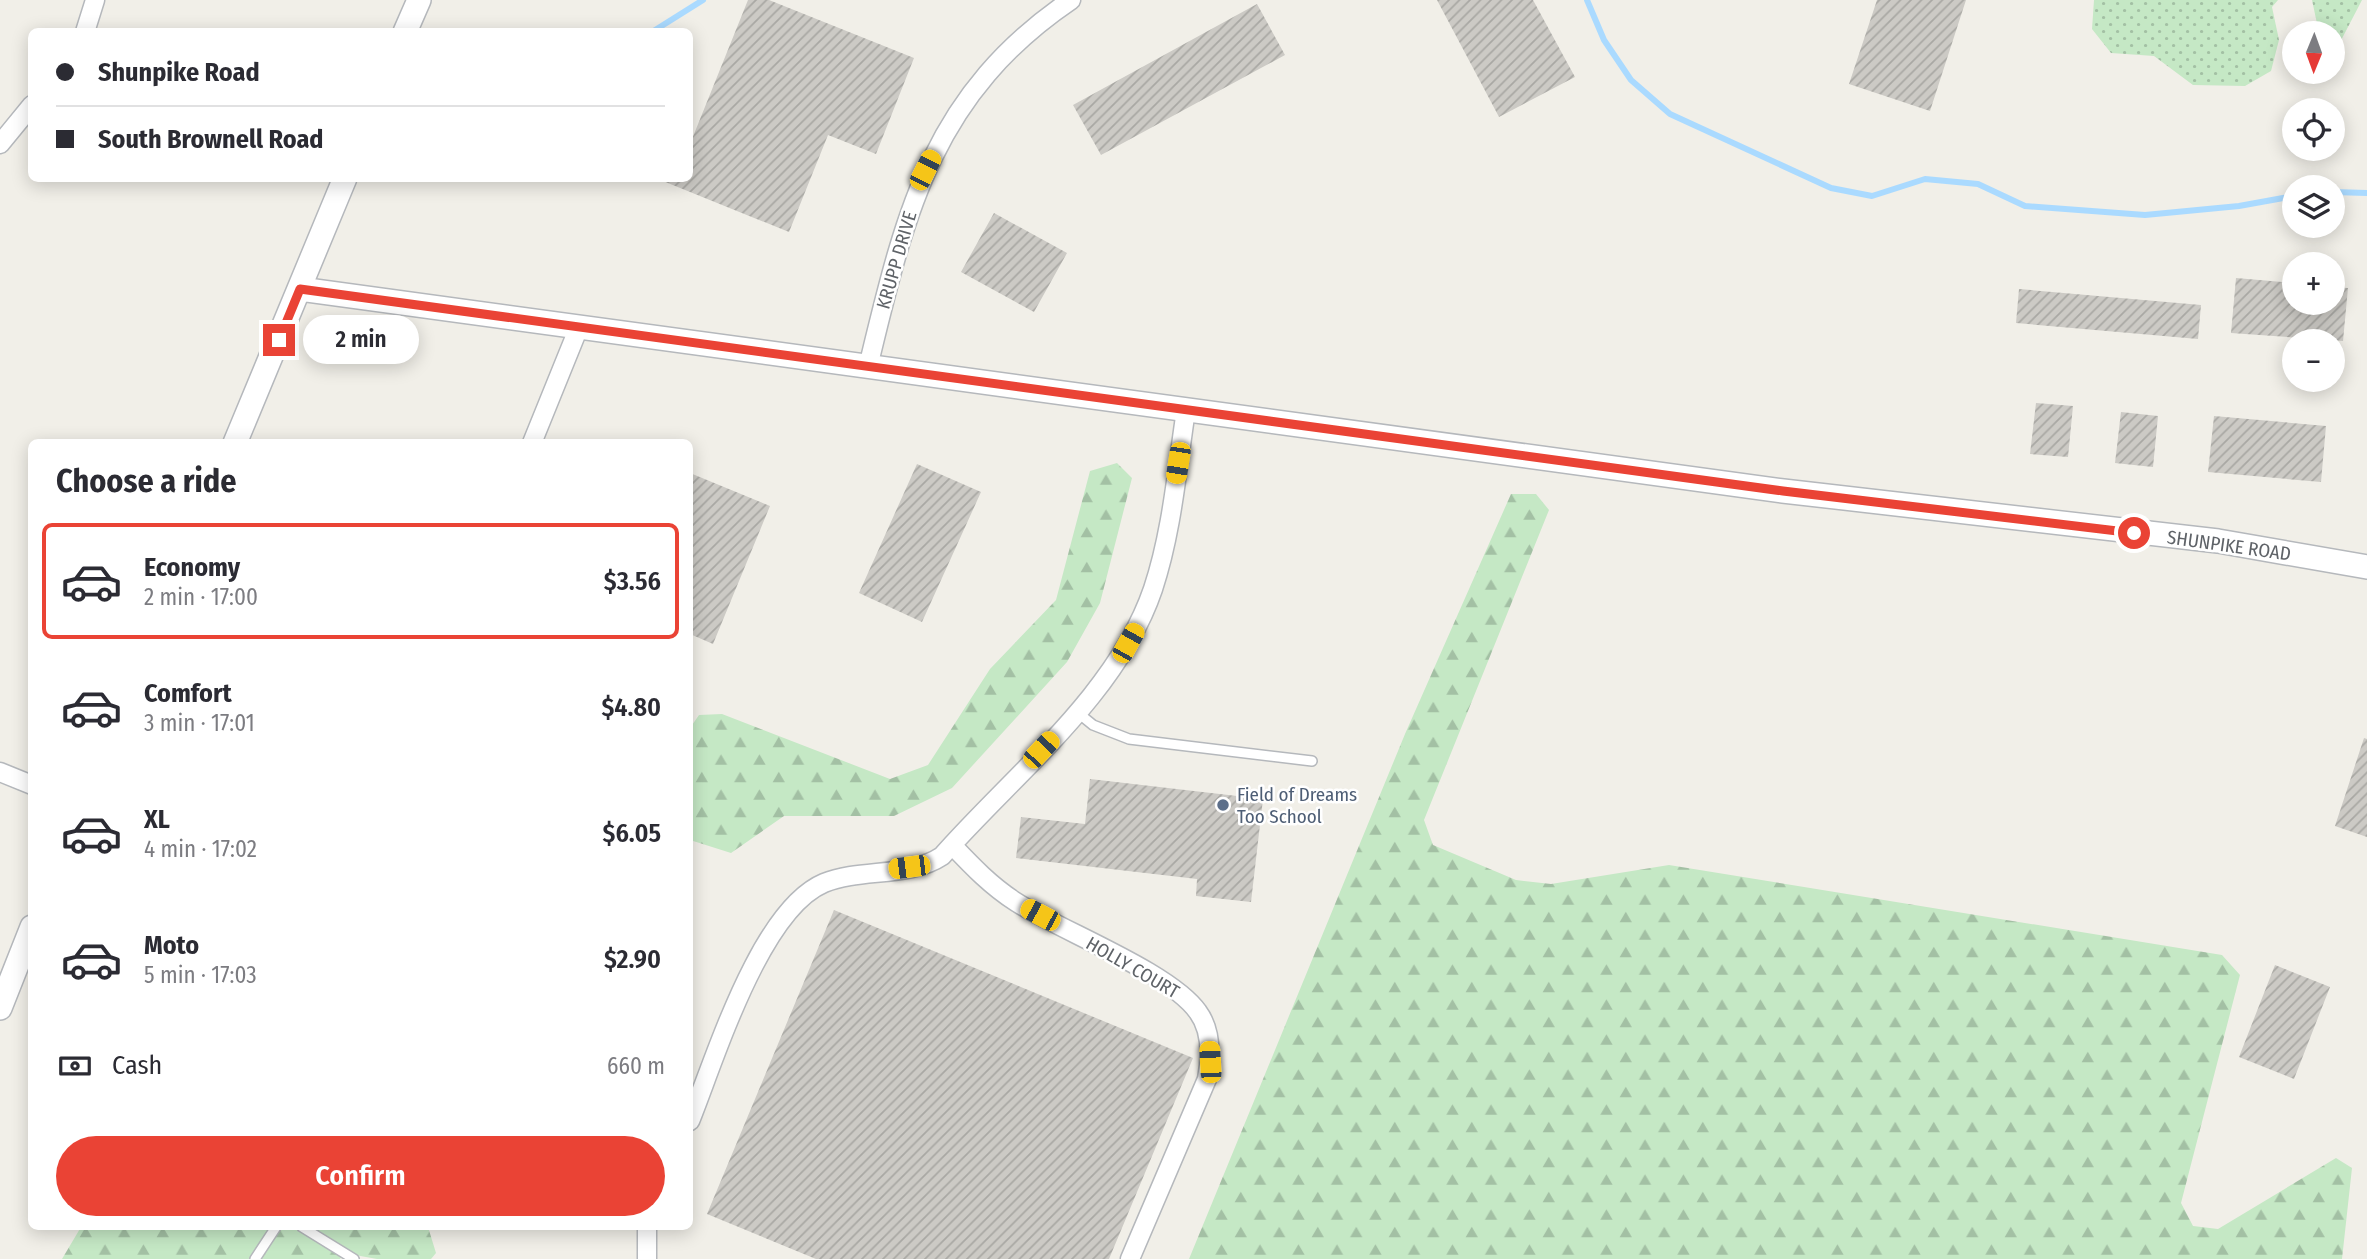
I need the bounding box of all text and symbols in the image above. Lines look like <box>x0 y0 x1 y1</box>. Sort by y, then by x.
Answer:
north arrow <box>2282 21 2345 84</box>
map controls <box>2282 21 2345 392</box>
text: Shunpike Road <box>98 57 260 88</box>
button: locate <box>2282 98 2345 161</box>
text: South Brownell Road <box>98 124 324 155</box>
car <box>907 147 944 193</box>
button: layers <box>2282 175 2345 238</box>
street label: KRUPP DRIVE <box>872 208 921 312</box>
button: + <box>2282 252 2345 315</box>
callout: 2 min <box>304 316 419 364</box>
route end <box>263 324 295 356</box>
text: 2 min <box>335 325 387 353</box>
button: − <box>2282 329 2345 392</box>
car <box>1165 441 1192 485</box>
text: Choose a ride <box>56 462 237 500</box>
route start <box>2118 517 2150 549</box>
street label: SHUNPIKE ROAD <box>2165 525 2292 566</box>
icon: car <box>60 550 123 613</box>
text: Economy <box>144 552 240 583</box>
text: $3.56 <box>604 566 661 597</box>
text: 2 min · 17:00 <box>144 583 258 611</box>
car <box>1109 620 1148 666</box>
icon: car <box>60 676 123 739</box>
text: Comfort <box>144 678 232 709</box>
text: $4.80 <box>601 692 661 723</box>
text: 3 min · 17:01 <box>144 709 255 737</box>
car <box>1019 727 1064 773</box>
place label: Field of Dreams Too School <box>1237 783 1357 828</box>
marker: Field of Dreams Too School <box>1215 797 1231 813</box>
icon: car <box>60 802 123 865</box>
text: XL <box>144 804 170 835</box>
text: $6.05 <box>603 818 661 849</box>
text: 4 min · 17:02 <box>144 835 257 863</box>
car <box>887 854 932 880</box>
car <box>1017 896 1064 934</box>
icon: car <box>60 928 123 991</box>
text: Moto <box>144 930 199 961</box>
street label: HOLLY COURT <box>1082 932 1184 1003</box>
text: $2.90 <box>604 944 661 975</box>
text: 5 min · 17:03 <box>144 961 257 989</box>
car <box>1199 1040 1222 1084</box>
icon: cash <box>56 1047 94 1085</box>
text: Cash <box>112 1050 162 1081</box>
text: 660 m <box>607 1052 665 1080</box>
button: Confirm <box>56 1136 665 1216</box>

